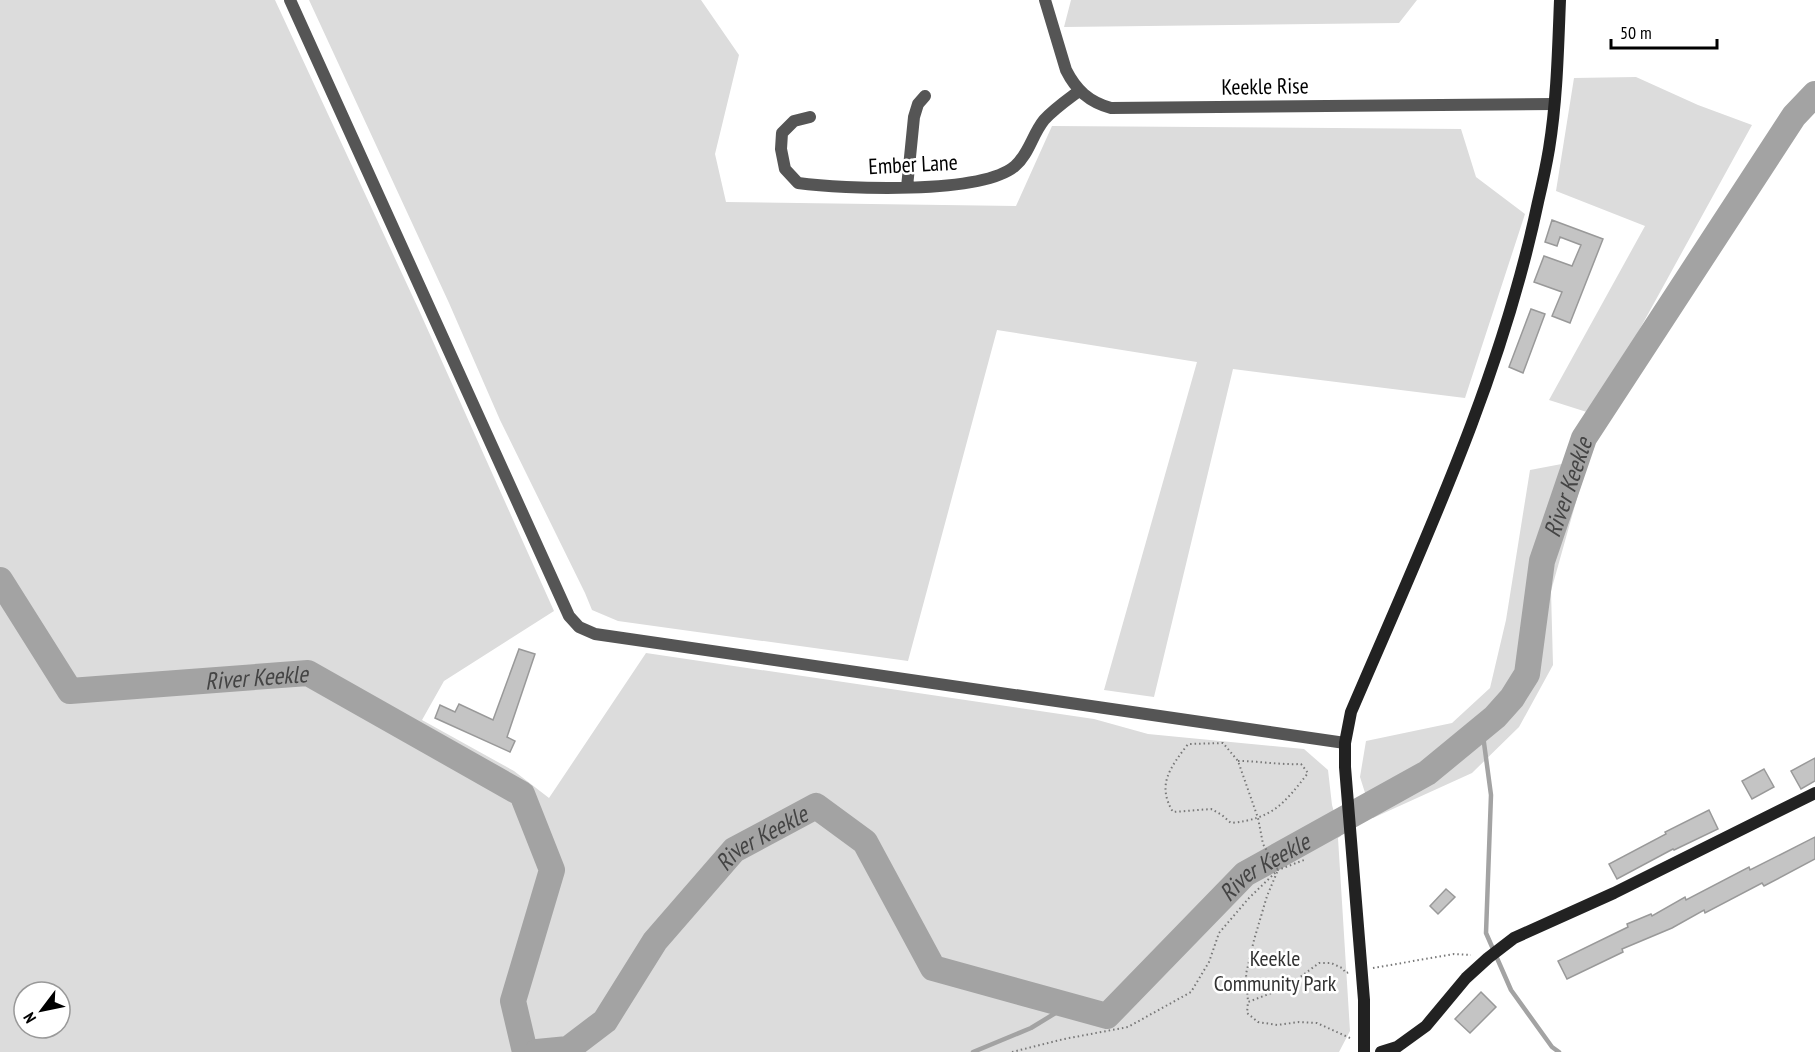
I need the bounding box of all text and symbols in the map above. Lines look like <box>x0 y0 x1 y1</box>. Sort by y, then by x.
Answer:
scale bar <box>1611 12 1718 50</box>
text: 50 m <box>1620 21 1652 44</box>
street label: Keekle Rise <box>1221 71 1309 101</box>
street label: Ember Lane <box>868 148 958 180</box>
water label: River Keekle <box>1536 431 1599 541</box>
water label: River Keekle <box>204 657 311 696</box>
water label: River Keekle <box>708 797 815 877</box>
water label: River Keekle <box>1212 825 1317 907</box>
park label: Keekle Community Park <box>1214 944 1337 997</box>
north arrow <box>12 980 72 1040</box>
text: N <box>19 1009 40 1027</box>

